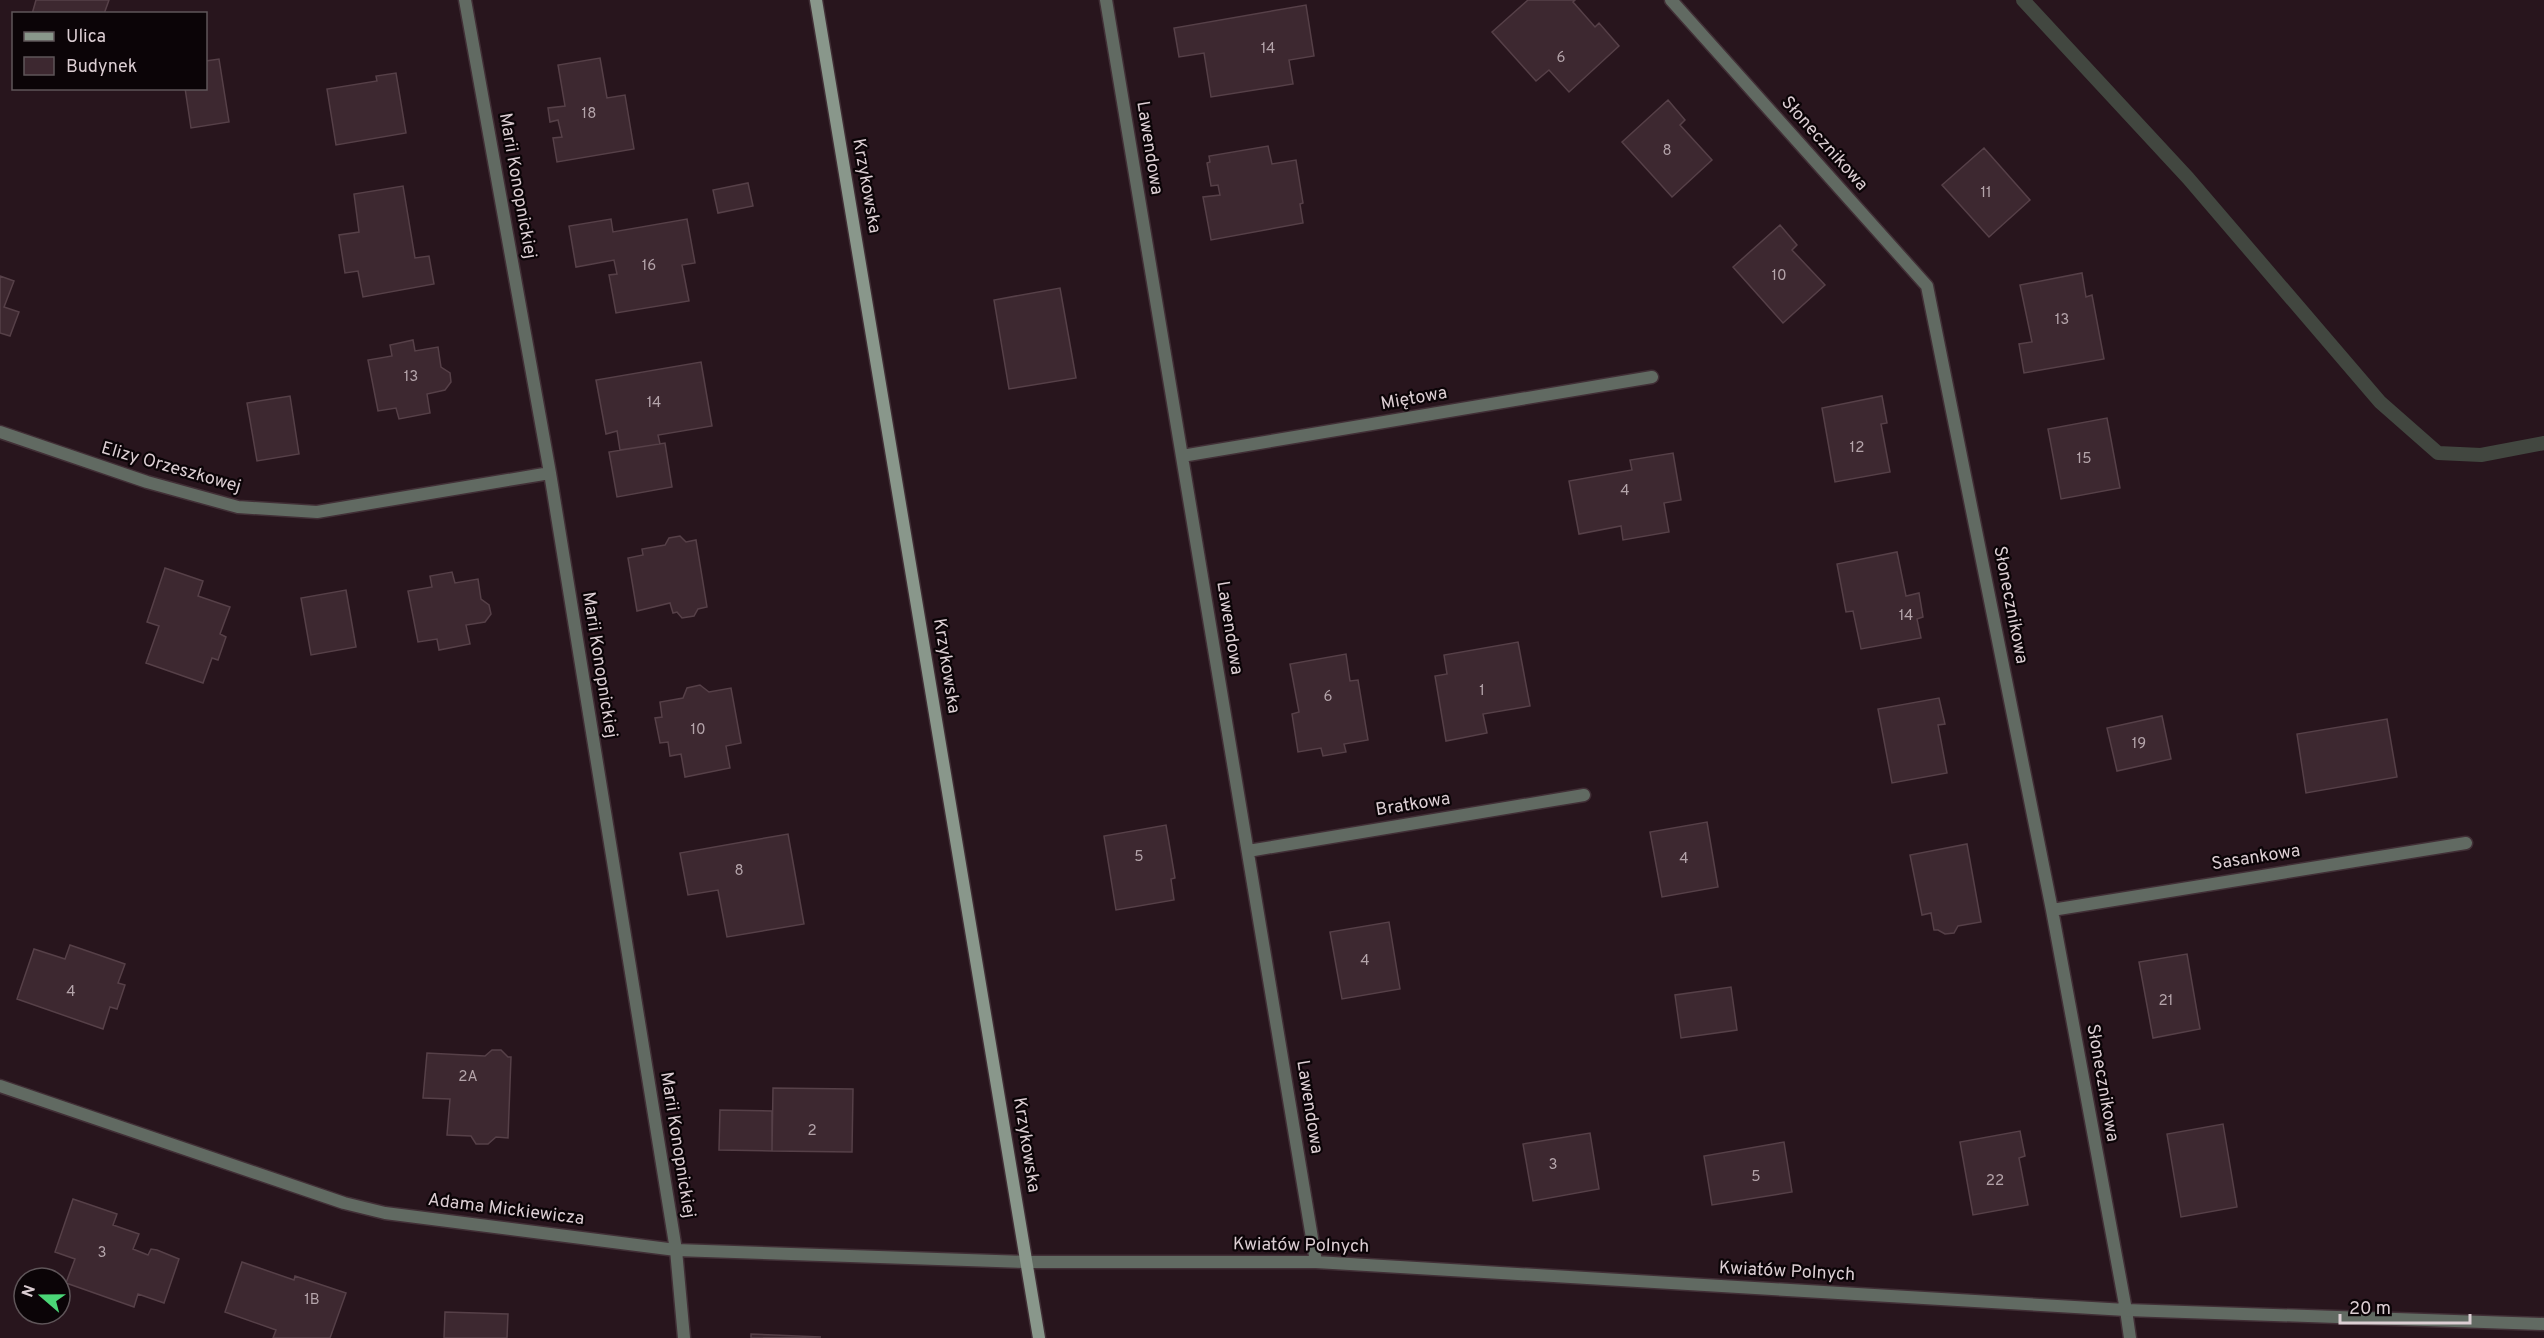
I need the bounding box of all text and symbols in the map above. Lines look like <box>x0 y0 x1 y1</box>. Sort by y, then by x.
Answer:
legend <box>12 12 207 90</box>
text: Ulica <box>66 26 106 49</box>
house number: 14 <box>1261 40 1275 59</box>
house number: 6 <box>1557 49 1566 68</box>
text: Budynek <box>66 56 137 79</box>
street label: Słonecznikowa <box>1775 92 1873 196</box>
street label: Lawendowa <box>1130 100 1168 196</box>
house number: 18 <box>582 105 596 124</box>
street label: Marii Konopnickiej <box>493 111 541 261</box>
street label: Krzykowska <box>846 137 886 235</box>
house number: 8 <box>1662 142 1672 161</box>
house number: 11 <box>1980 184 1992 203</box>
house number: 16 <box>642 257 656 276</box>
house number: 10 <box>1771 267 1787 286</box>
house number: 13 <box>2055 311 2069 330</box>
house number: 13 <box>404 368 418 387</box>
street label: Miętowa <box>1379 382 1449 416</box>
house number: 14 <box>647 394 661 413</box>
street label: Elizy Orzeszkowej <box>98 437 244 499</box>
house number: 12 <box>1850 439 1864 458</box>
house number: 15 <box>2077 450 2091 469</box>
house number: 4 <box>1620 482 1630 501</box>
street label: Słonecznikowa <box>1987 544 2033 666</box>
street label: Lawendowa <box>1210 580 1248 676</box>
street label: Marii Konopnickiej <box>576 590 622 740</box>
house number: 14 <box>1899 607 1913 626</box>
street label: Krzykowska <box>927 617 965 715</box>
house number: 1 <box>1479 682 1485 701</box>
house number: 6 <box>1324 688 1333 707</box>
house number: 10 <box>690 721 706 740</box>
house number: 19 <box>2132 735 2146 754</box>
street label: Bratkowa <box>1374 788 1452 822</box>
street label: Sasankowa <box>2210 840 2302 876</box>
house number: 5 <box>1134 848 1144 867</box>
house number: 4 <box>1679 850 1689 869</box>
house number: 8 <box>734 862 744 881</box>
house number: 4 <box>1360 952 1370 971</box>
house number: 4 <box>66 983 76 1002</box>
house number: 21 <box>2159 992 2173 1011</box>
street label: Słonecznikowa <box>2080 1022 2124 1144</box>
street label: Lawendowa <box>1290 1059 1328 1155</box>
house number: 2A <box>458 1068 478 1087</box>
street label: Marii Konopnickiej <box>654 1070 700 1220</box>
street label: Krzykowska <box>1007 1096 1045 1194</box>
house number: 2 <box>807 1122 817 1141</box>
house number: 3 <box>1548 1156 1558 1175</box>
house number: 5 <box>1751 1168 1761 1187</box>
house number: 22 <box>1986 1172 2004 1191</box>
street label: Adama Mickiewicza <box>426 1189 586 1231</box>
street label: Kwiatów Polnych <box>1233 1233 1369 1259</box>
house number: 3 <box>97 1244 107 1263</box>
street label: Kwiatów Polnych <box>1718 1257 1856 1287</box>
north arrow <box>12 1266 72 1326</box>
text: N <box>18 1283 41 1300</box>
scale bar <box>2340 1287 2470 1325</box>
house number: 1B <box>304 1291 320 1310</box>
text: 20 m <box>2349 1298 2391 1321</box>

